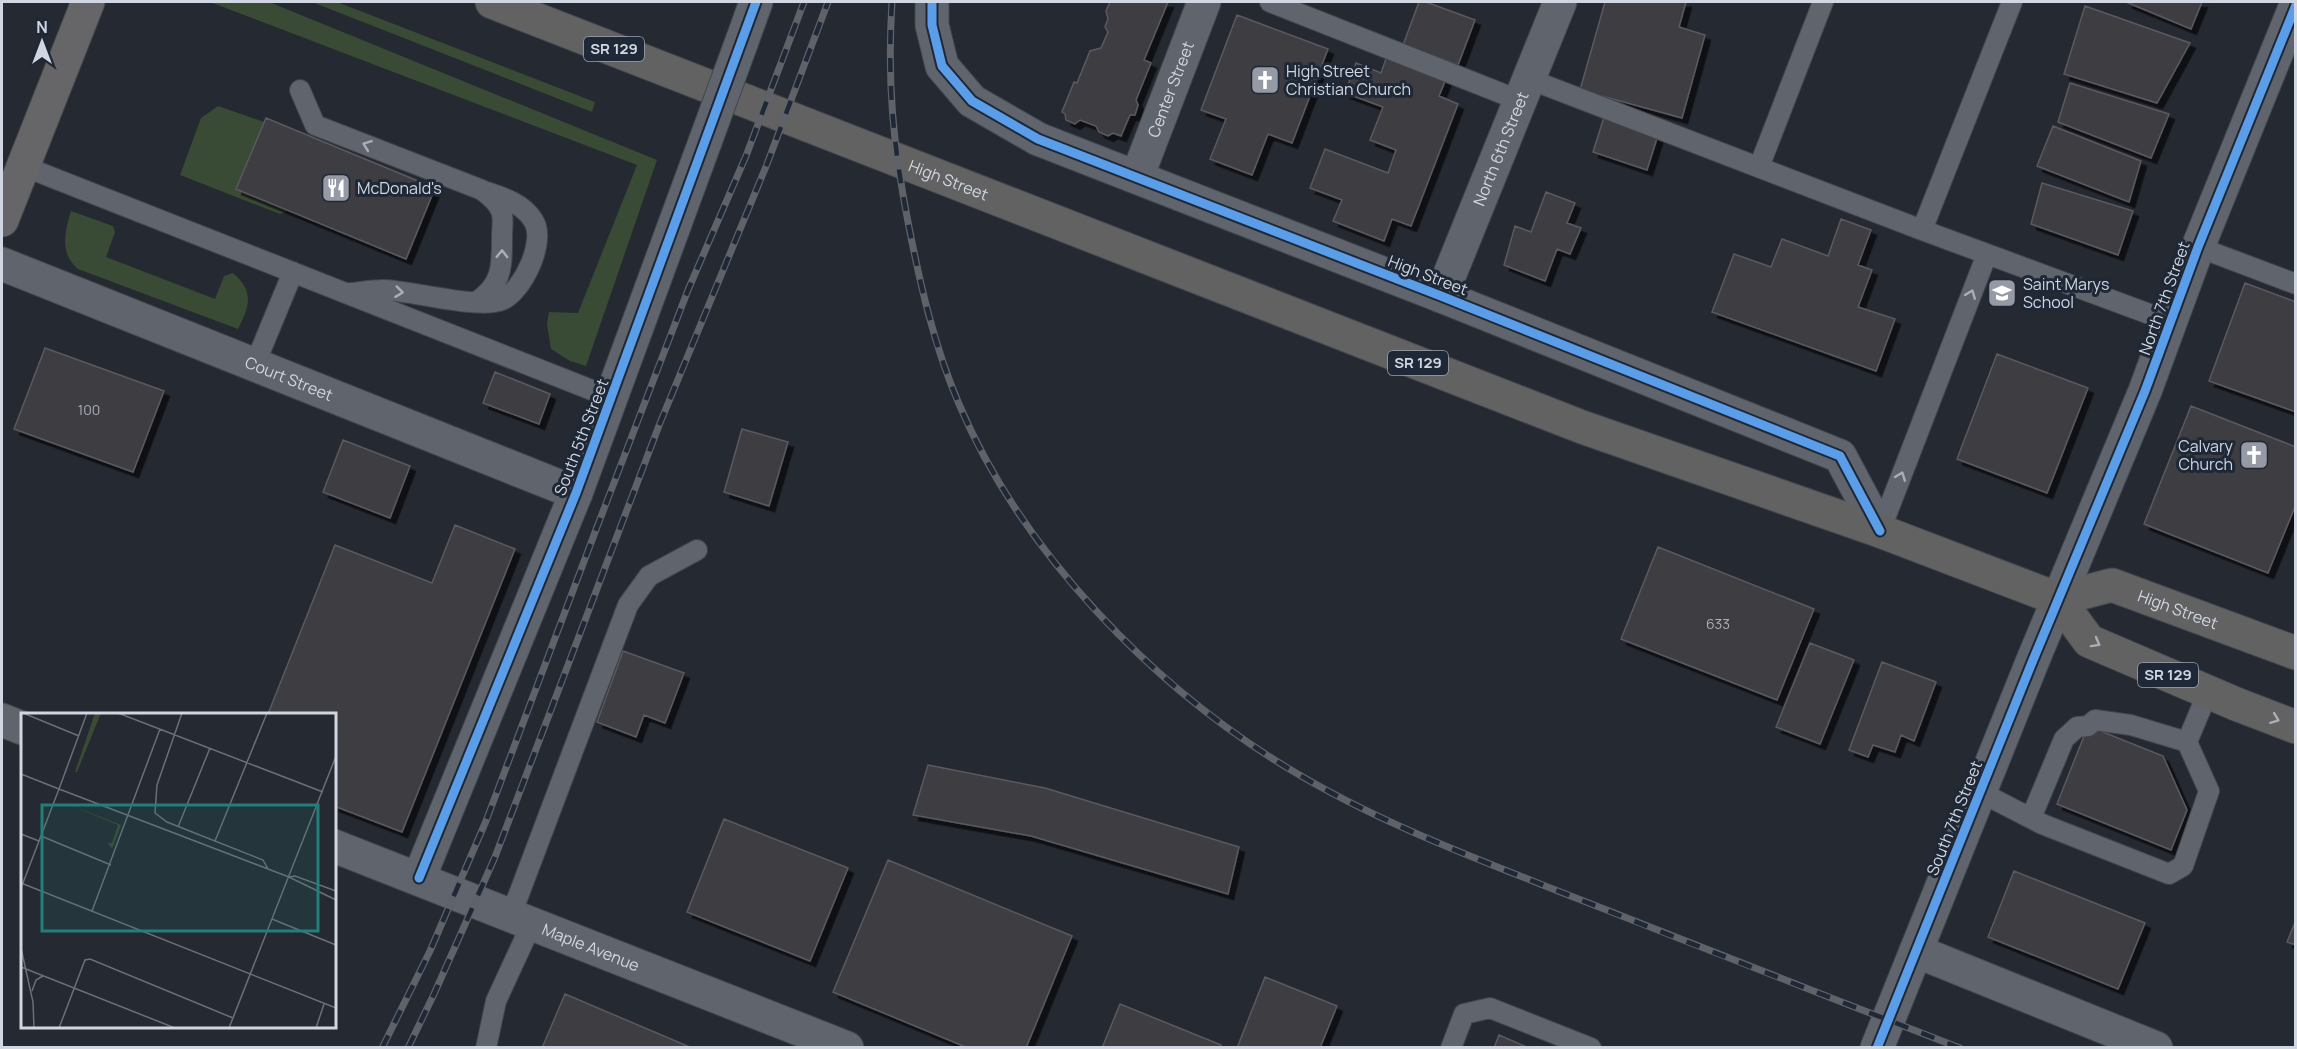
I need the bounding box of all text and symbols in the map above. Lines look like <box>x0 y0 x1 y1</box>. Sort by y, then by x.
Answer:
north arrow <box>12 12 72 72</box>
text: N <box>36 16 48 38</box>
road number: SR 129 <box>584 37 644 61</box>
street label: Center Street <box>1142 38 1199 141</box>
place label: High Street Christian Church <box>1286 60 1411 100</box>
church icon: High Street Christian Church <box>1249 64 1281 96</box>
street label: North 6th Street <box>1468 88 1534 209</box>
one-way arrow <box>362 140 373 153</box>
street label: High Street <box>905 155 992 206</box>
restaurant icon: McDonald's <box>320 172 352 204</box>
place label: McDonald's <box>357 177 442 199</box>
street label: North 7th Street <box>2133 238 2195 358</box>
one-way arrow <box>496 249 508 258</box>
street label: High Street <box>1385 250 1471 300</box>
place label: Saint Marys School <box>2023 273 2109 313</box>
school or university icon: Saint Marys School <box>1986 277 2018 309</box>
one-way arrow <box>394 285 403 297</box>
one-way arrow <box>1964 289 1976 300</box>
street label: Court Street <box>242 351 336 406</box>
road number: SR 129 <box>1388 351 1448 375</box>
street label: South 5th Street <box>549 376 613 498</box>
house number: 100 <box>78 400 100 419</box>
place label: Calvary Church <box>2178 435 2234 475</box>
church icon: Calvary Church <box>2238 439 2270 471</box>
one-way arrow <box>1894 471 1906 482</box>
street label: High Street <box>2135 584 2221 634</box>
house number: 633 <box>1706 614 1730 633</box>
one-way arrow <box>2090 636 2100 647</box>
road number: SR 129 <box>2138 663 2198 687</box>
one-way arrow <box>2269 712 2280 724</box>
inset map <box>21 713 336 1028</box>
street label: South 7th Street <box>1921 757 1987 879</box>
street label: Maple Avenue <box>539 918 643 976</box>

